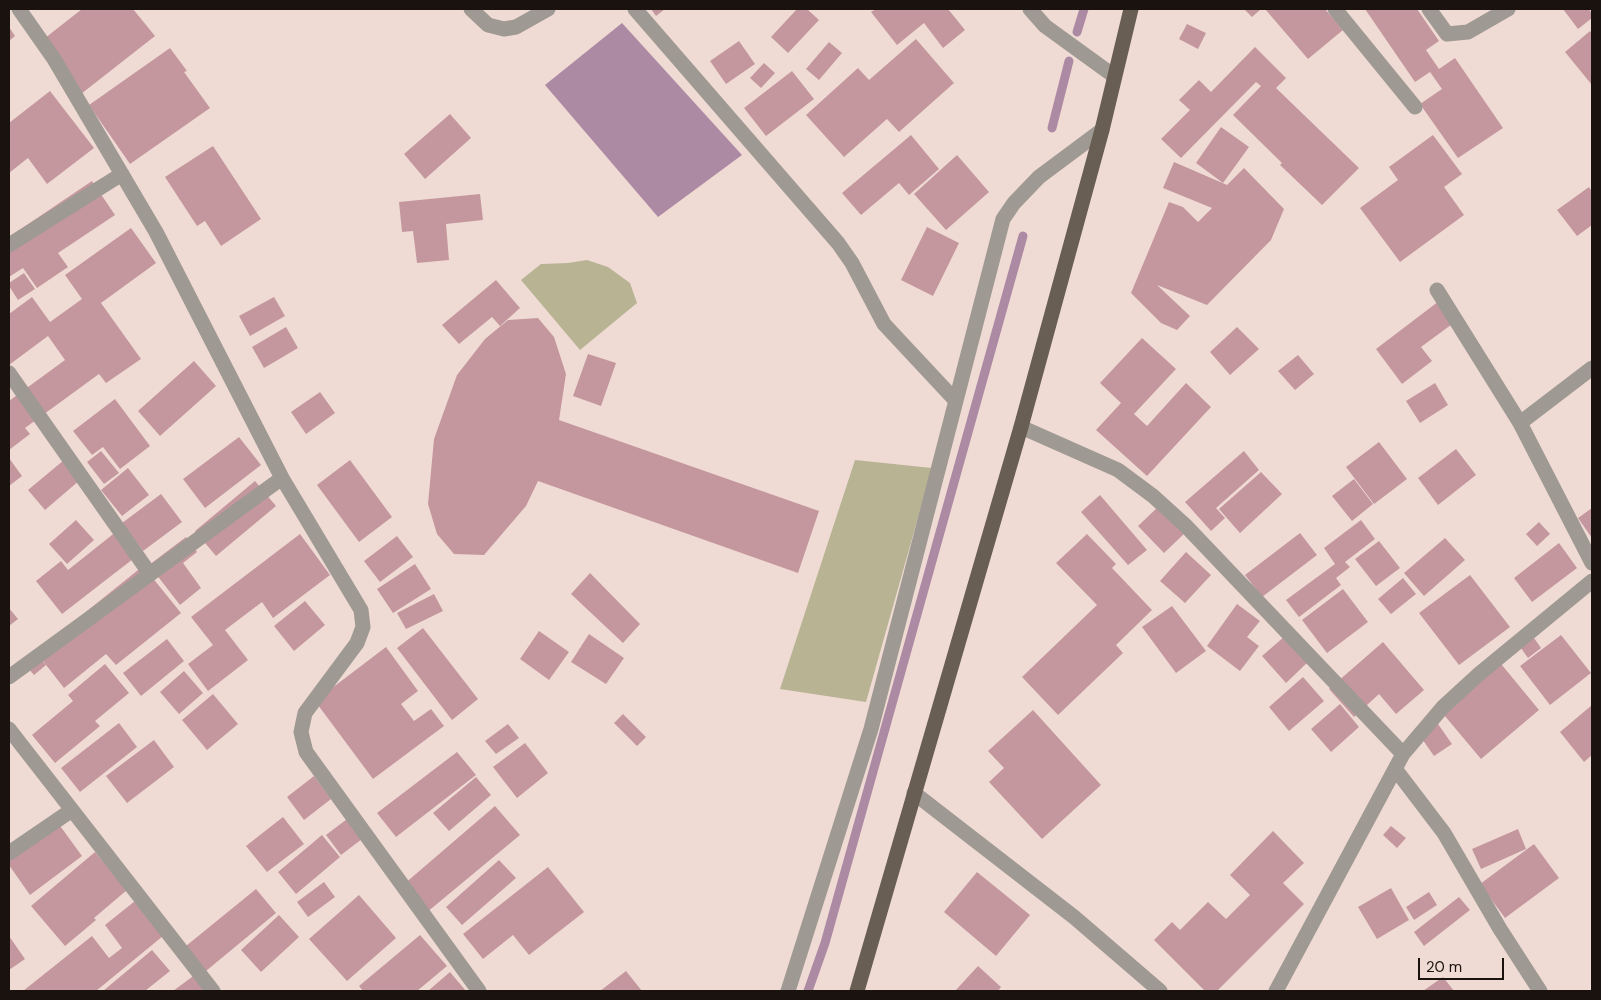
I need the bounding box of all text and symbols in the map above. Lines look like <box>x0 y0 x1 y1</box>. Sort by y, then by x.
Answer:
scale bar <box>1421 948 1507 980</box>
text: 20 m <box>1426 957 1462 977</box>

